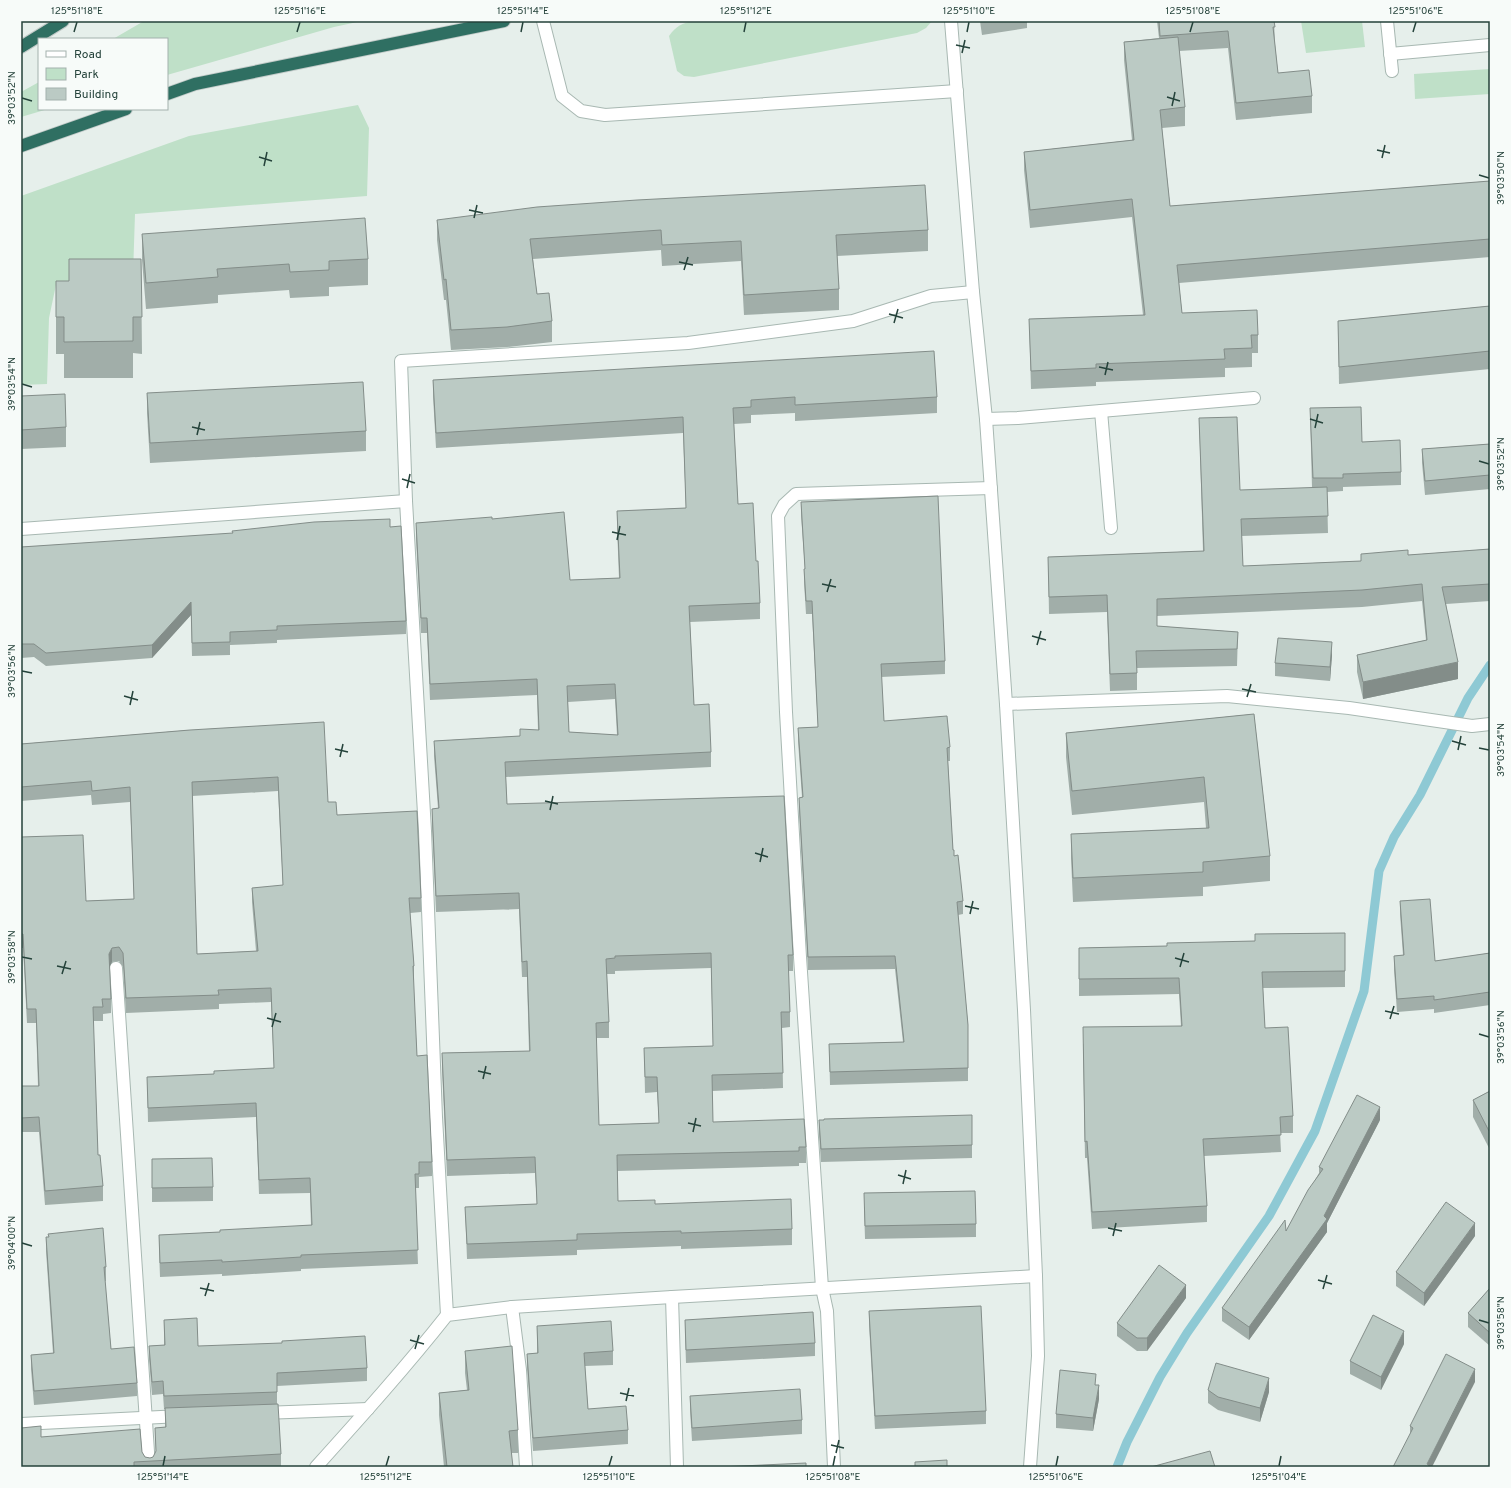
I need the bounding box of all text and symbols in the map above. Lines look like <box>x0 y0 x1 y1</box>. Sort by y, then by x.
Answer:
text: 125°51'18"E <box>51 5 103 18</box>
text: 125°51'16"E <box>274 5 326 18</box>
text: 125°51'14"E <box>497 5 549 18</box>
text: 125°51'12"E <box>720 5 772 18</box>
text: 125°51'10"E <box>943 5 995 18</box>
text: 125°51'08"E <box>1166 5 1220 18</box>
text: 125°51'06"E <box>1389 5 1443 18</box>
legend <box>38 38 168 110</box>
text: Road <box>74 47 102 63</box>
text: Park <box>74 67 99 83</box>
text: 39°03'52"N <box>6 71 19 125</box>
text: Building <box>74 87 118 103</box>
text: 39°03'50"N <box>1495 151 1508 205</box>
text: 39°03'54"N <box>6 357 19 411</box>
text: 39°03'52"N <box>1495 437 1508 491</box>
text: 39°03'56"N <box>6 644 19 698</box>
text: 39°03'54"N <box>1495 723 1508 777</box>
text: 39°03'58"N <box>6 930 19 984</box>
text: 39°03'56"N <box>1495 1010 1508 1064</box>
text: 39°04'00"N <box>6 1216 19 1270</box>
text: 39°03'58"N <box>1495 1296 1508 1350</box>
text: 125°51'14"E <box>137 1471 189 1484</box>
text: 125°51'12"E <box>360 1471 412 1484</box>
text: 125°51'10"E <box>583 1471 635 1484</box>
text: 125°51'08"E <box>806 1471 860 1484</box>
text: 125°51'06"E <box>1029 1471 1083 1484</box>
text: 125°51'04"E <box>1252 1471 1306 1484</box>

